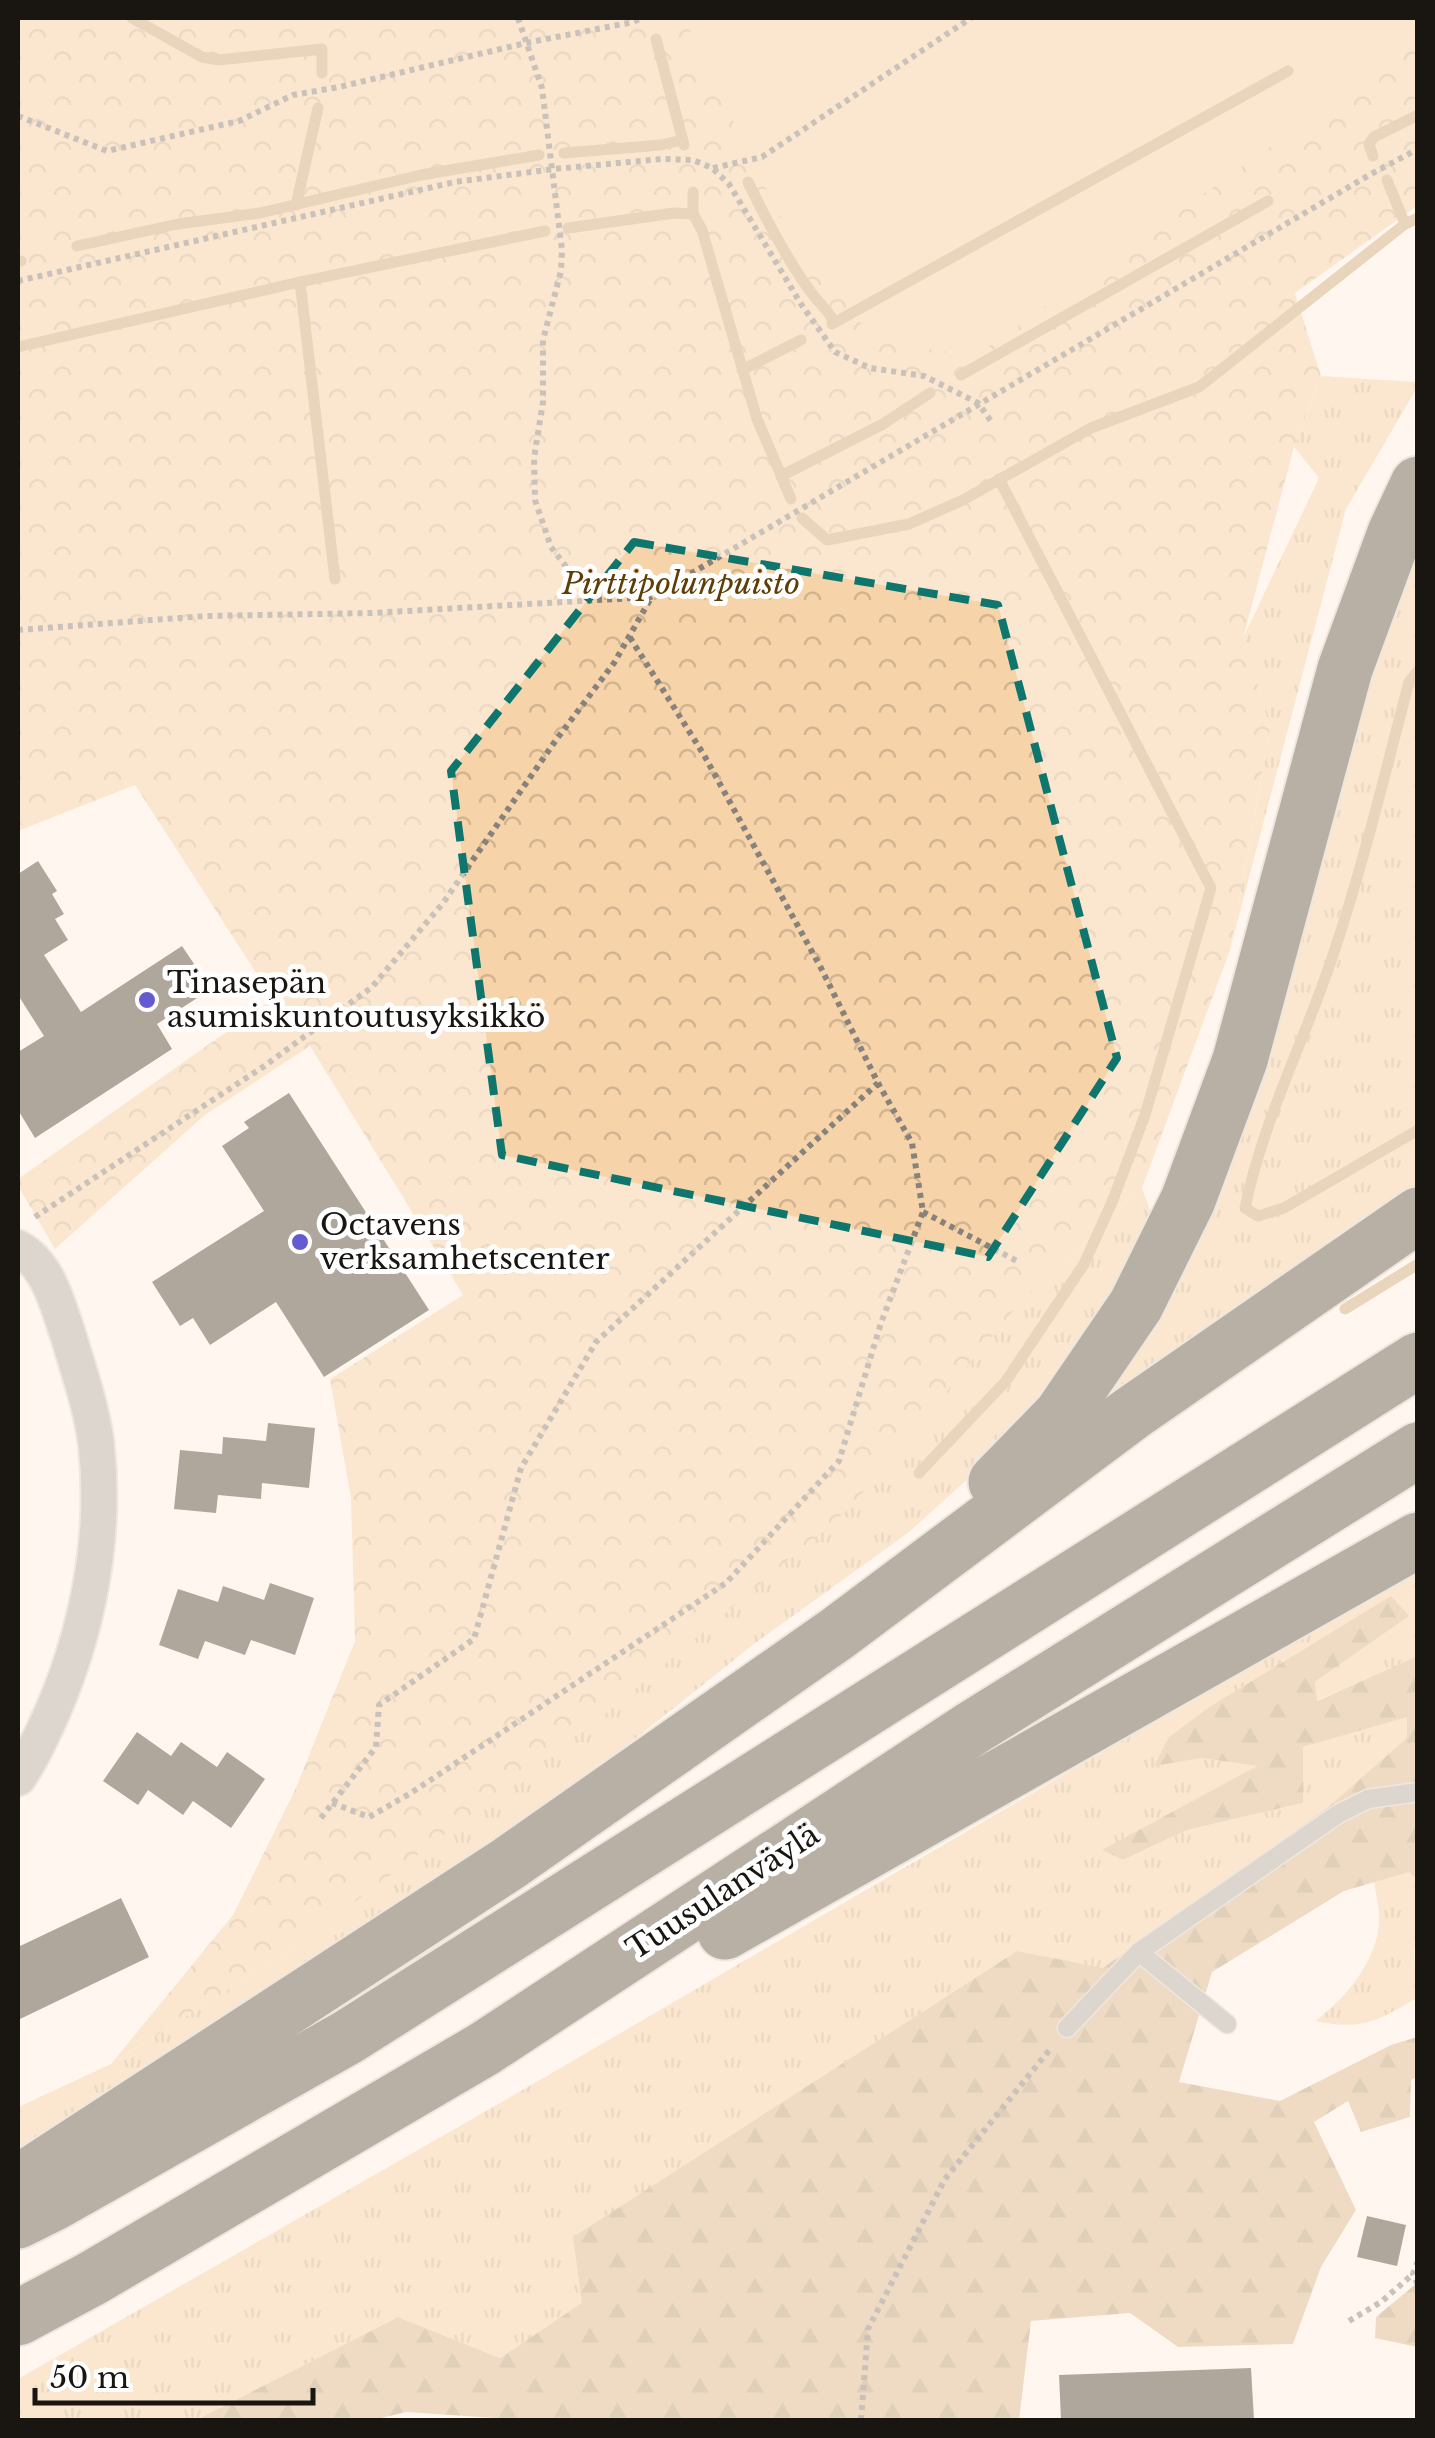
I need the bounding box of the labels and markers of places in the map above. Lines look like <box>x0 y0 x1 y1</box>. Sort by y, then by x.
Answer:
place label: Tinasepän asumiskuntoutusyksikkö <box>167 964 545 1035</box>
marker: Tinasepän asumiskuntoutusyksikkö <box>136 989 158 1011</box>
place label: Octavens verksamhetscenter <box>320 1206 610 1277</box>
marker: Octavens verksamhetscenter <box>289 1231 311 1253</box>

